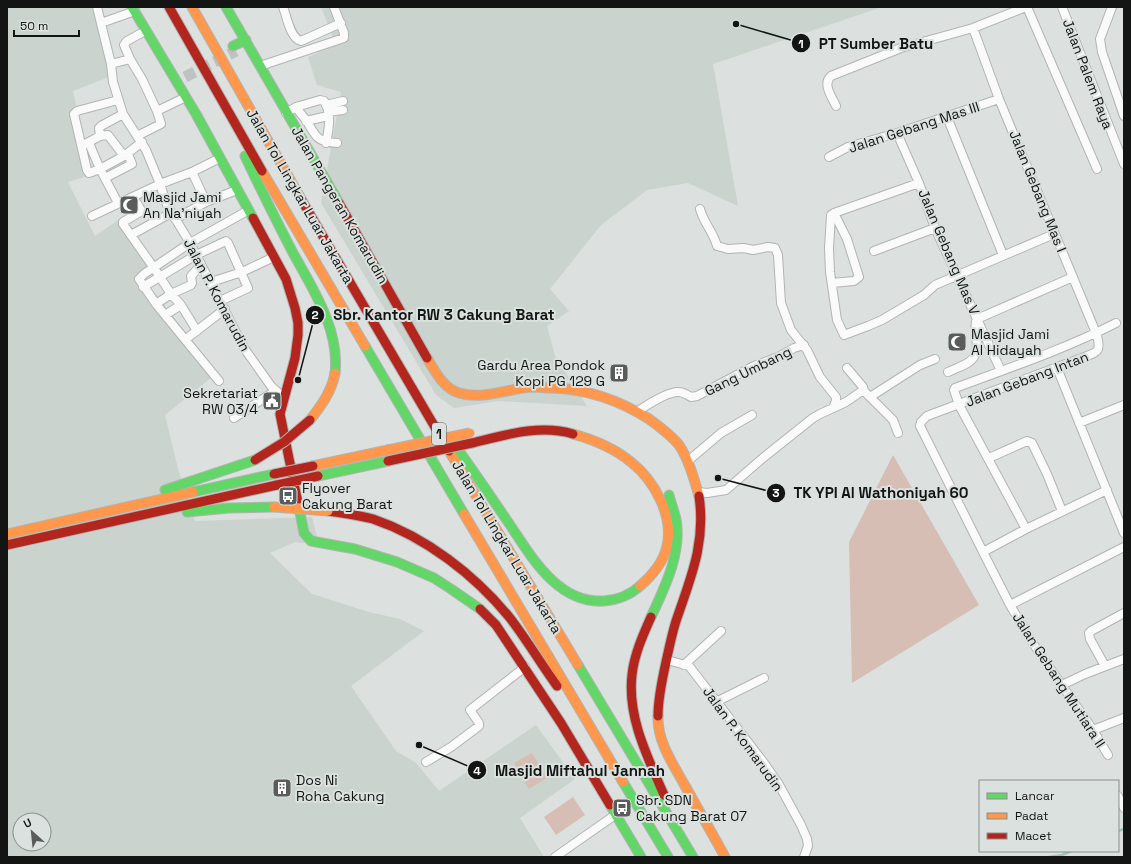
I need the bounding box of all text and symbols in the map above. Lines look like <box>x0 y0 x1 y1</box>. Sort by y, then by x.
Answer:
scale bar <box>14 12 79 38</box>
street label: Jalan Palem Raya <box>1059 16 1117 132</box>
text: 50 m <box>20 18 48 34</box>
callout: PT Sumber Batu <box>791 30 942 57</box>
text: PT Sumber Batu <box>819 34 933 53</box>
text: 1 <box>798 36 804 52</box>
street label: Jalan Gebang Mas III <box>846 97 982 157</box>
street label: Jalan Tol Lingkar Luar Jakarta <box>242 105 358 287</box>
street label: Jalan Pangeran Komarudin <box>287 123 393 287</box>
street label: Jalan Gebang Mas I <box>1005 127 1071 255</box>
street label: Jalan Gebang Mas V <box>914 186 984 318</box>
place label: Masjid Jami An Na'niyah <box>143 188 222 222</box>
mosque icon: Masjid Jami An Na'niyah <box>118 194 140 216</box>
street label: Jalan P. Komarudin <box>180 236 254 354</box>
callout: Sbr. Kantor RW 3 Cakung Barat <box>305 302 563 329</box>
text: Sbr. Kantor RW 3 Cakung Barat <box>333 305 555 324</box>
text: 2 <box>311 307 319 323</box>
place label: Masjid Jami Al Hidayah <box>971 325 1049 359</box>
mosque icon: Masjid Jami Al Hidayah <box>946 331 968 353</box>
street label: Gang Umbang <box>702 342 794 400</box>
street label: Jalan Gebang Intan <box>963 347 1091 411</box>
place label: Gardu Area Pondok Kopi PG 129 G <box>477 356 605 390</box>
building icon: Gardu Area Pondok Kopi PG 129 G <box>608 362 630 384</box>
place label: Sekretariat RW 03/4 <box>183 384 258 418</box>
public building icon: Sekretariat RW 03/4 <box>261 390 283 412</box>
road number: 1 <box>432 423 446 445</box>
street label: Jalan Tol Lingkar Luar Jakarta <box>448 457 566 637</box>
place label: Flyover Cakung Barat <box>302 479 393 513</box>
callout: TK YPI Al Wathoniyah 60 <box>766 480 977 507</box>
text: TK YPI Al Wathoniyah 60 <box>793 483 969 502</box>
bus stop icon: Flyover Cakung Barat <box>277 485 299 507</box>
text: 3 <box>772 485 780 501</box>
street label: Jalan Gebang Mutiara II <box>1009 609 1109 751</box>
street label: Jalan P. Komarudin <box>699 683 787 795</box>
callout: Masjid Miftahul Jannah <box>467 757 673 784</box>
text: Masjid Miftahul Jannah <box>495 761 665 780</box>
text: 4 <box>473 763 481 779</box>
place label: Dos Ni Roha Cakung <box>296 771 384 805</box>
building icon: Dos Ni Roha Cakung <box>271 777 293 799</box>
legend <box>979 780 1119 852</box>
text: Lancar <box>1015 788 1055 804</box>
place label: Sbr. SDN Cakung Barat 07 <box>636 791 747 825</box>
bus stop icon: Sbr. SDN Cakung Barat 07 <box>611 797 633 819</box>
text: Padat <box>1015 808 1049 824</box>
north arrow <box>12 812 52 852</box>
text: U <box>21 815 34 831</box>
text: Macet <box>1015 828 1052 844</box>

